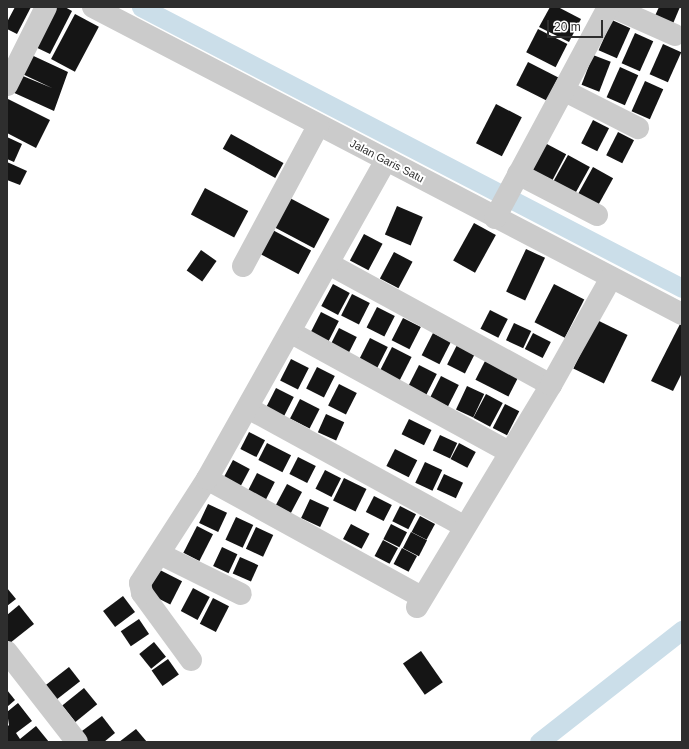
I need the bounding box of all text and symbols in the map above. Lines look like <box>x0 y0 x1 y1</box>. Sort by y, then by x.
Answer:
scale bar <box>549 12 605 38</box>
text: 20 m <box>554 20 581 34</box>
street label: Jalan Garis Satu <box>348 137 426 185</box>

